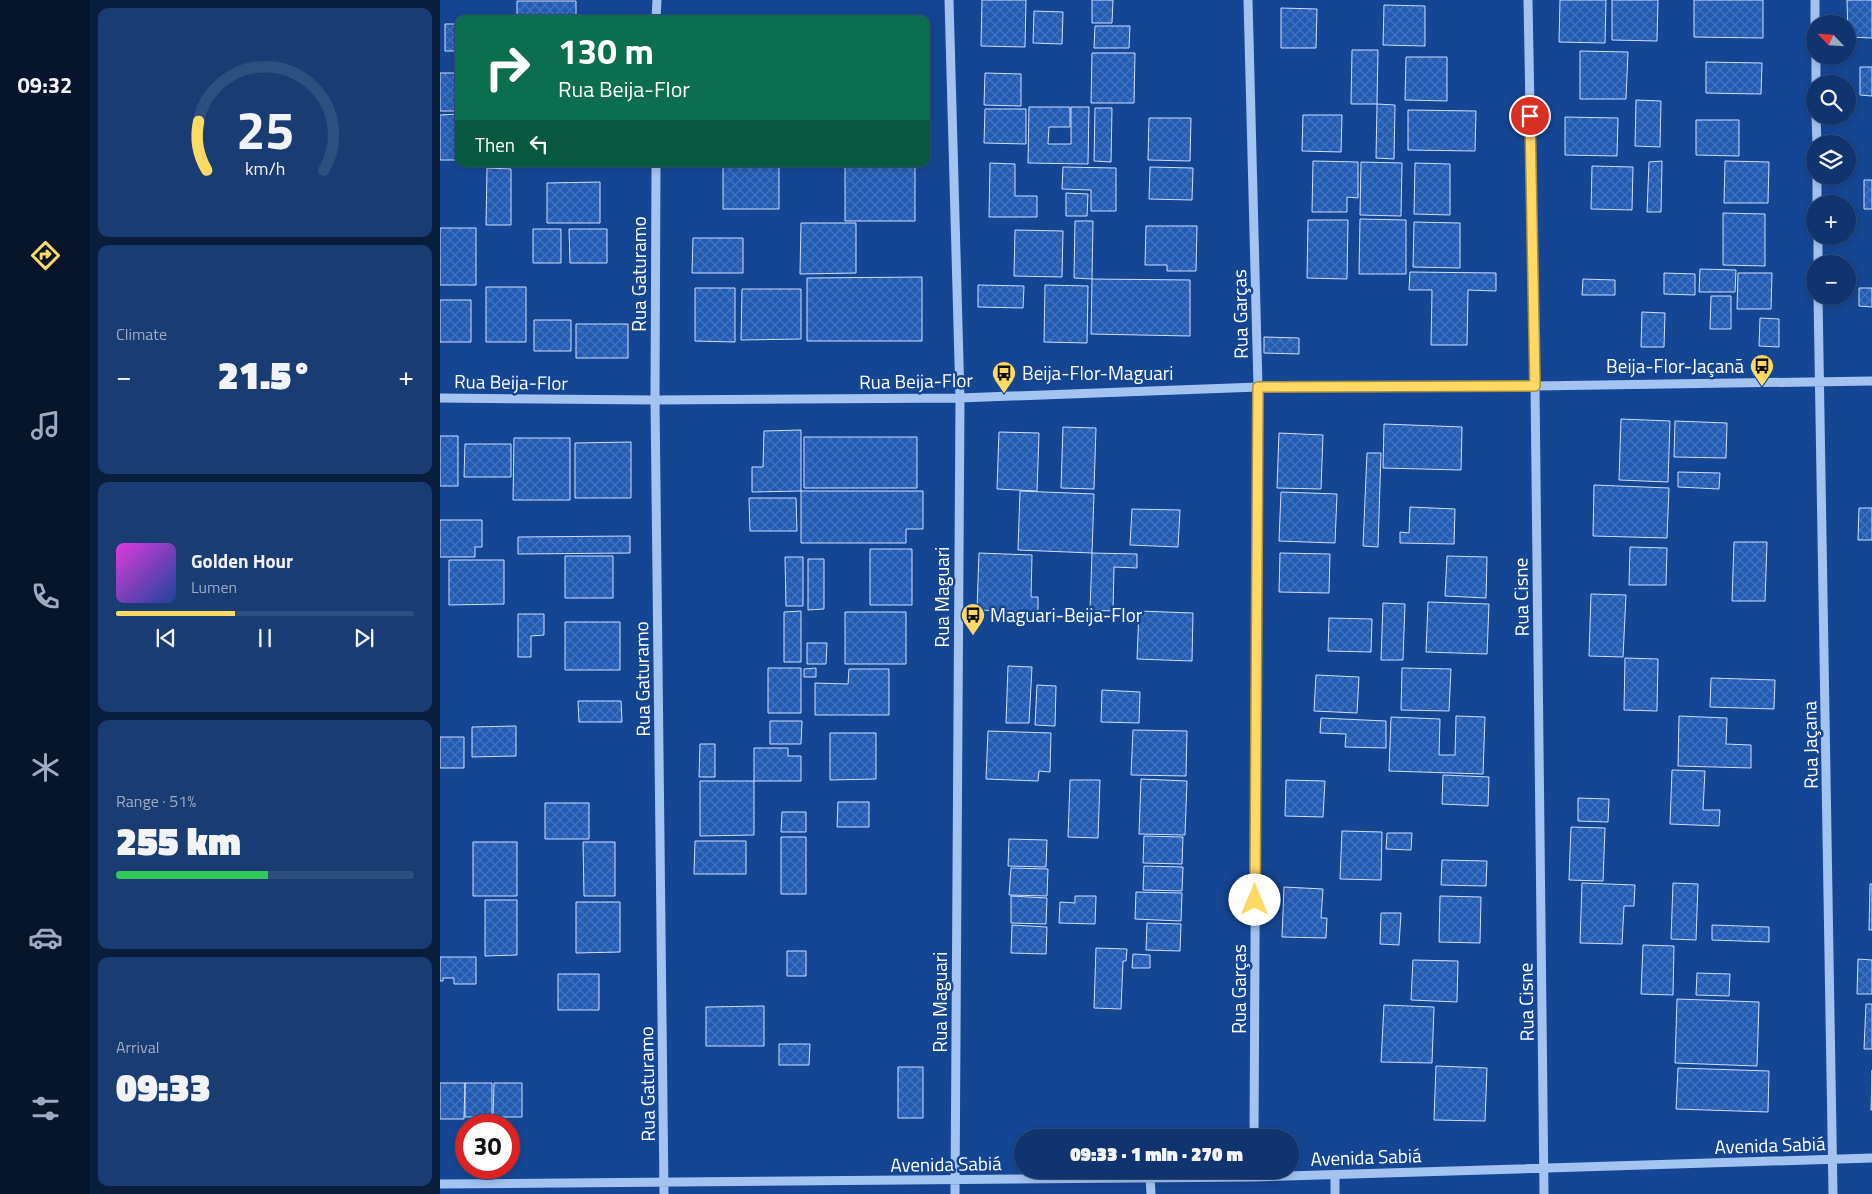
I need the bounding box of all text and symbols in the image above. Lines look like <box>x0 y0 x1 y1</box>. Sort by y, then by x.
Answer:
north arrow <box>1806 15 1856 65</box>
map controls <box>1806 15 1856 305</box>
text: 130 m <box>558 24 654 78</box>
icon: right <box>475 35 540 100</box>
text: 09:32 <box>18 68 72 102</box>
text: Rua Beija-Flor <box>558 72 690 106</box>
button: search <box>1806 75 1856 125</box>
text: 25 <box>236 90 294 169</box>
pin <box>1509 95 1551 137</box>
icon: arrive <box>1516 102 1544 130</box>
text: Then <box>475 130 515 159</box>
icon: left <box>525 130 553 158</box>
button: layers <box>1806 135 1856 185</box>
text: km/h <box>245 155 285 182</box>
button: + <box>1806 195 1856 245</box>
street label: Rua Gaturamo <box>624 216 653 332</box>
icon: directions <box>28 238 63 273</box>
button: − <box>1806 255 1856 305</box>
street label: Rua Garças <box>1224 269 1255 359</box>
text: Climate <box>116 322 167 346</box>
text: 21.5° <box>218 346 312 404</box>
place label: Beija-Flor-Jaçanã <box>1606 351 1744 380</box>
bus stop icon: Beija-Flor-Jaçanã <box>1749 353 1775 387</box>
text: − <box>116 354 132 397</box>
text: + <box>398 354 414 397</box>
place label: Beija-Flor-Maguari <box>1022 358 1174 387</box>
bus stop icon: Beija-Flor-Maguari <box>991 360 1017 394</box>
street label: Rua Beija-Flor <box>859 365 974 396</box>
street label: Rua Beija-Flor <box>454 366 569 397</box>
icon: music <box>28 408 63 443</box>
text: Golden Hour <box>191 546 293 575</box>
street label: Rua Maguari <box>927 546 956 648</box>
street label: Rua Cisne <box>1505 557 1536 637</box>
text: Lumen <box>191 575 237 599</box>
icon: phone <box>28 579 63 614</box>
place label: Maguari-Beija-Flor <box>990 600 1143 629</box>
bus stop icon: Maguari-Beija-Flor <box>960 602 986 636</box>
street label: Rua Gaturamo <box>626 621 657 737</box>
icon: previous <box>152 624 180 652</box>
icon: pause <box>251 624 279 652</box>
icon: next <box>350 624 378 652</box>
street label: Rua Jaçana <box>1794 700 1825 789</box>
icon: climate <box>28 750 63 785</box>
text: Range · 51% <box>116 789 196 813</box>
text: 255 km <box>116 812 241 870</box>
position arrow <box>1228 873 1280 925</box>
icon: car <box>28 920 63 955</box>
street label: Rua Garças <box>1224 944 1253 1034</box>
street label: Rua Maguari <box>925 951 954 1053</box>
street label: Rua Cisne <box>1510 962 1541 1042</box>
street label: Rua Gaturamo <box>631 1026 662 1142</box>
text: Arrival <box>116 1035 159 1059</box>
text: 09:33 <box>116 1058 211 1116</box>
icon: filters <box>28 1091 63 1126</box>
speed limit sign: 30 <box>455 1114 520 1179</box>
street label: Avenida Sabiá <box>1714 1128 1827 1161</box>
text: 09:33 · 1 min · 270 m <box>1070 1139 1243 1168</box>
street label: Avenida Sabiá <box>1310 1140 1423 1173</box>
street label: Avenida Sabiá <box>890 1148 1002 1179</box>

